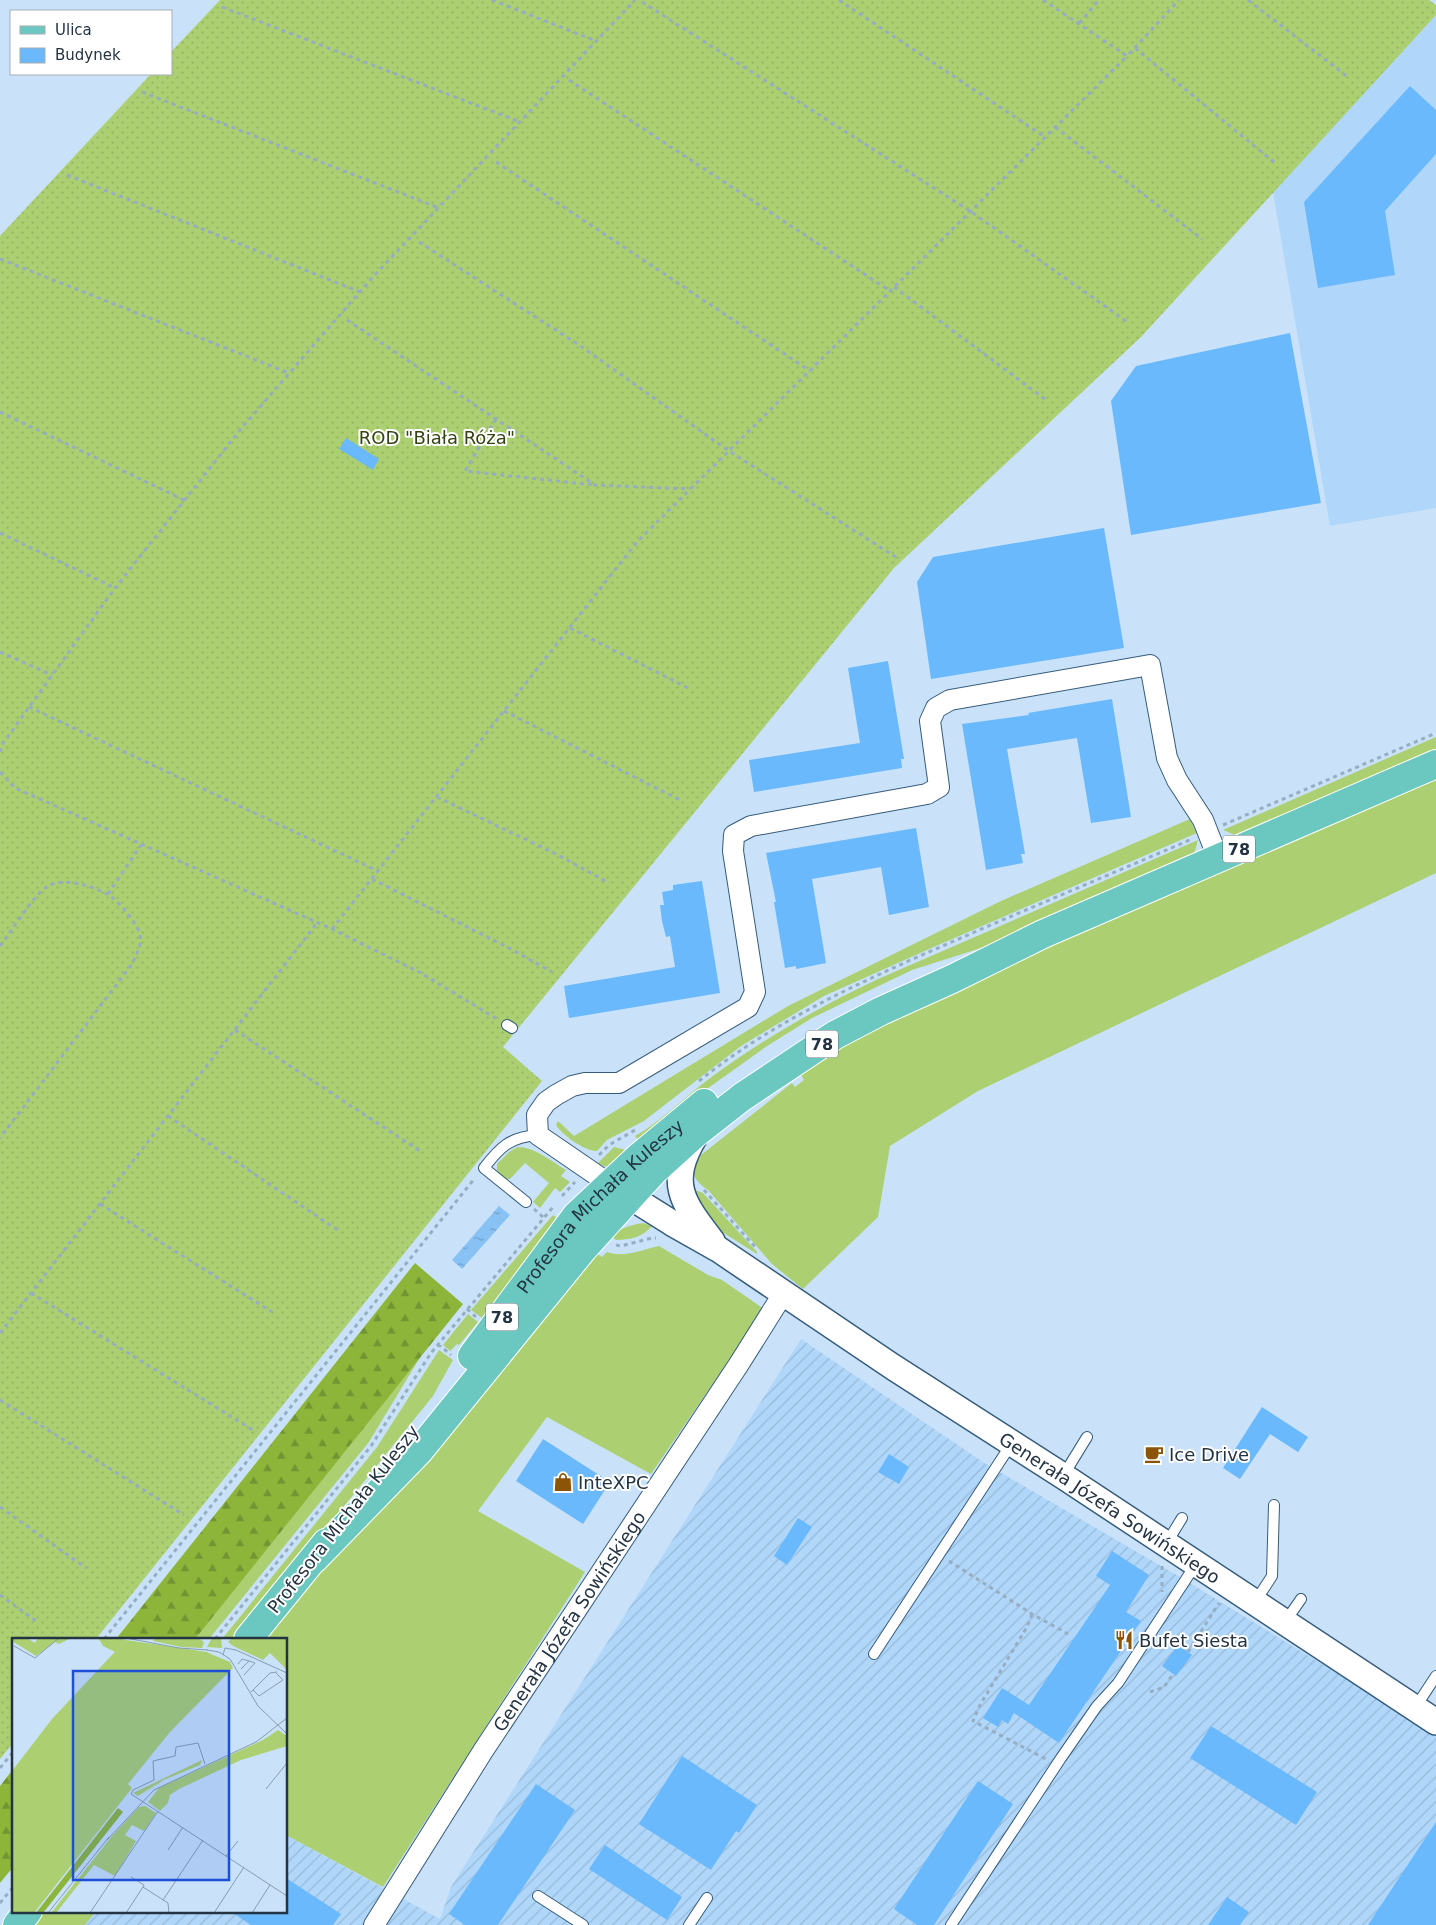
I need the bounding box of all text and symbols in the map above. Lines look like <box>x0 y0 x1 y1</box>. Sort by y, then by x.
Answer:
legend <box>10 10 172 75</box>
text: Ulica <box>55 21 92 39</box>
text: Budynek <box>55 46 121 64</box>
park label: ROD "Biała Róża" <box>359 427 515 448</box>
road number: 78 <box>1223 836 1255 862</box>
road number: 78 <box>806 1030 838 1058</box>
street label: Profesora Michała Kuleszy <box>512 1114 687 1297</box>
road number: 78 <box>486 1304 518 1330</box>
street label: Profesora Michała Kuleszy <box>263 1420 423 1617</box>
street label: Generała Józefa Sowińskiego <box>996 1428 1224 1587</box>
cafe icon: Ice Drive <box>1143 1443 1165 1465</box>
place label: Ice Drive <box>1169 1444 1249 1465</box>
shop icon: InteXPC <box>552 1471 574 1493</box>
place label: InteXPC <box>578 1472 649 1493</box>
street label: Generała Józefa Sowińskiego <box>488 1507 649 1735</box>
restaurant icon: Bufet Siesta <box>1113 1629 1135 1651</box>
place label: Bufet Siesta <box>1139 1630 1248 1651</box>
inset map <box>12 1638 288 1912</box>

